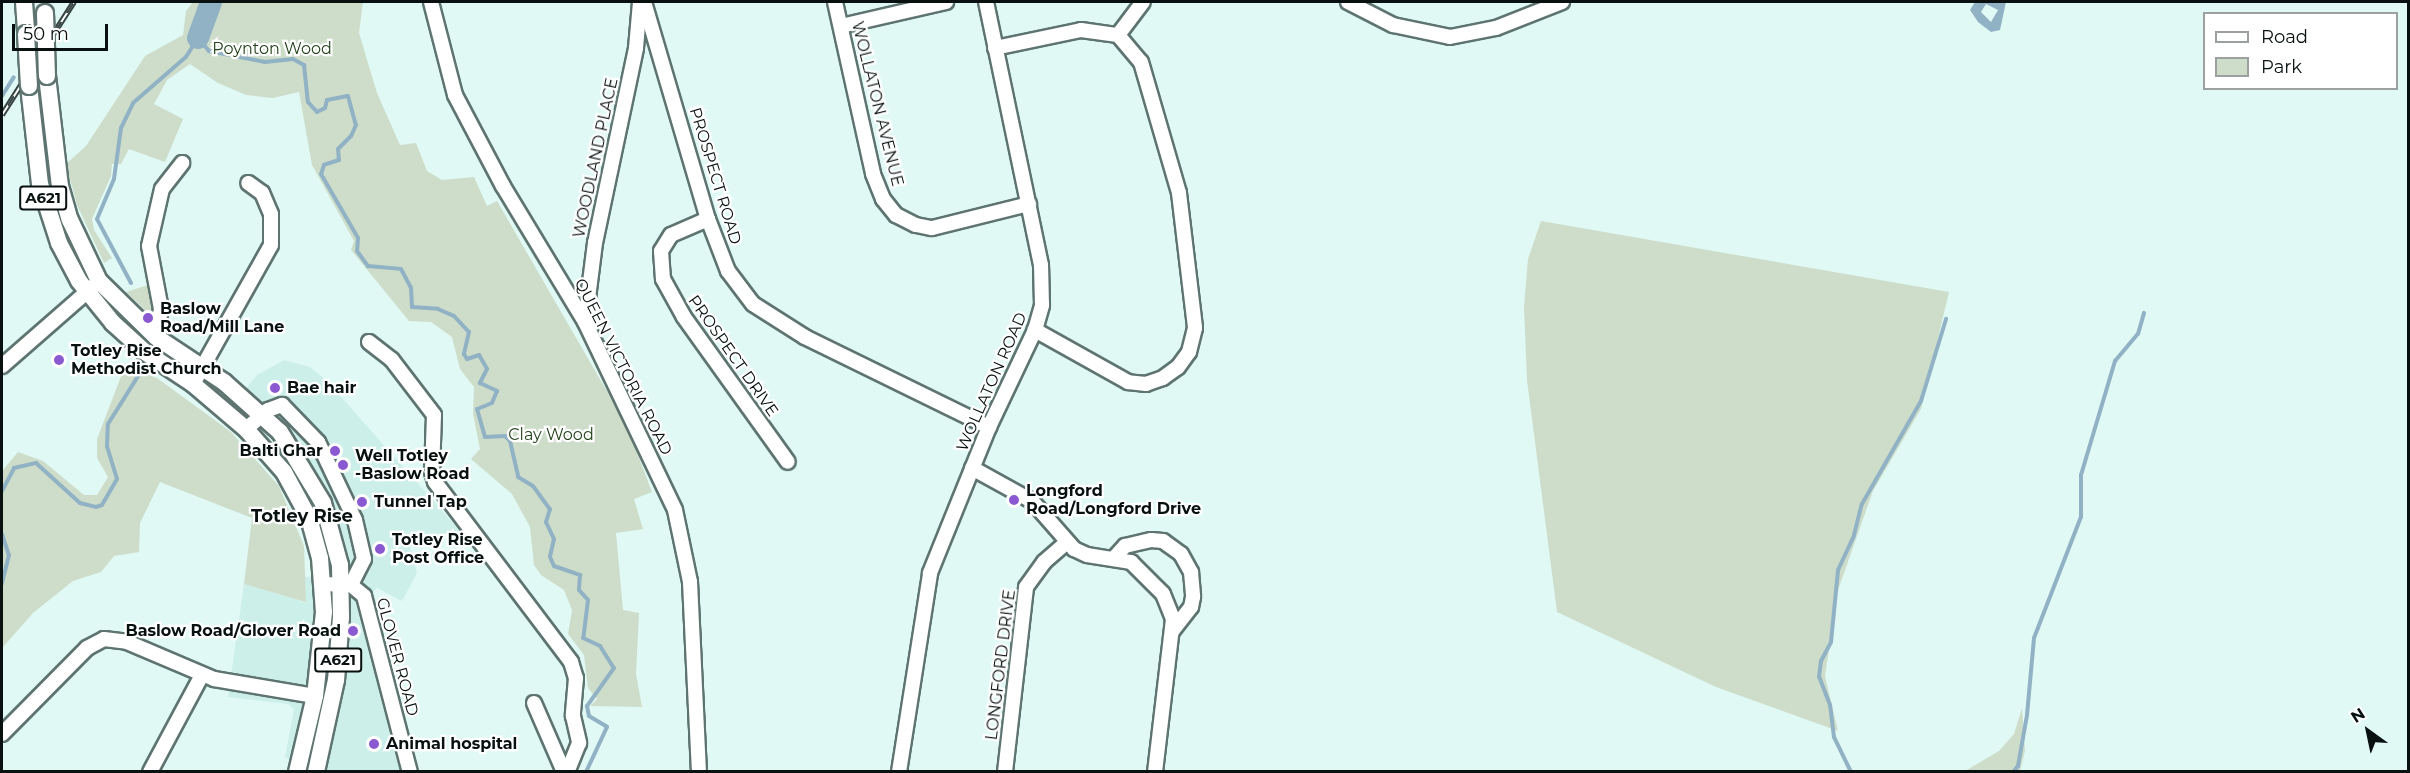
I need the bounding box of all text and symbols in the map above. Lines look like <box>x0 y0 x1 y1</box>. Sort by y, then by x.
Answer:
scale bar <box>15 12 111 50</box>
legend <box>2203 12 2398 90</box>
street label: WOLLATON AVENUE <box>847 20 907 188</box>
text: 50 m <box>23 23 69 45</box>
text: Road <box>2261 26 2308 48</box>
park label: Poynton Wood <box>212 39 332 59</box>
text: Park <box>2261 56 2302 78</box>
street label: WOODLAND PLACE <box>570 76 622 240</box>
street label: PROSPECT ROAD <box>685 105 745 247</box>
road number: A621 <box>19 186 67 210</box>
street label: QUEEN VICTORIA ROAD <box>570 275 676 459</box>
street label: PROSPECT DRIVE <box>684 292 782 420</box>
place label: Baslow Road/Mill Lane <box>160 299 284 337</box>
street label: WOLLATON ROAD <box>953 310 1031 454</box>
marker: Baslow Road/Mill Lane <box>141 311 155 325</box>
place label: Totley Rise Methodist Church <box>71 341 222 379</box>
marker: Totley Rise Methodist Church <box>52 353 66 367</box>
place label: Bae hair <box>287 378 356 398</box>
marker: Bae hair <box>268 381 282 395</box>
park label: Clay Wood <box>508 425 594 445</box>
place label: Balti Ghar <box>240 441 323 461</box>
marker: Balti Ghar <box>328 444 342 458</box>
place label: Well Totley -Baslow Road <box>355 446 469 484</box>
marker: Well Totley -Baslow Road <box>336 458 350 472</box>
place label: Longford Road/Longford Drive <box>1026 481 1201 519</box>
place label: Tunnel Tap <box>374 492 467 512</box>
marker: Longford Road/Longford Drive <box>1007 493 1021 507</box>
marker: Tunnel Tap <box>355 495 369 509</box>
district label: Totley Rise <box>251 505 353 527</box>
place label: Totley Rise Post Office <box>392 530 484 568</box>
marker: Totley Rise Post Office <box>373 542 387 556</box>
street label: LONGFORD DRIVE <box>982 589 1020 741</box>
street label: GLOVER ROAD <box>372 596 422 718</box>
place label: Baslow Road/Glover Road <box>125 621 341 641</box>
marker: Baslow Road/Glover Road <box>346 624 360 638</box>
road number: A621 <box>314 648 362 672</box>
north arrow <box>2338 701 2398 761</box>
text: N <box>2347 704 2369 727</box>
place label: Animal hospital <box>386 734 517 754</box>
marker: Animal hospital <box>367 737 381 751</box>

